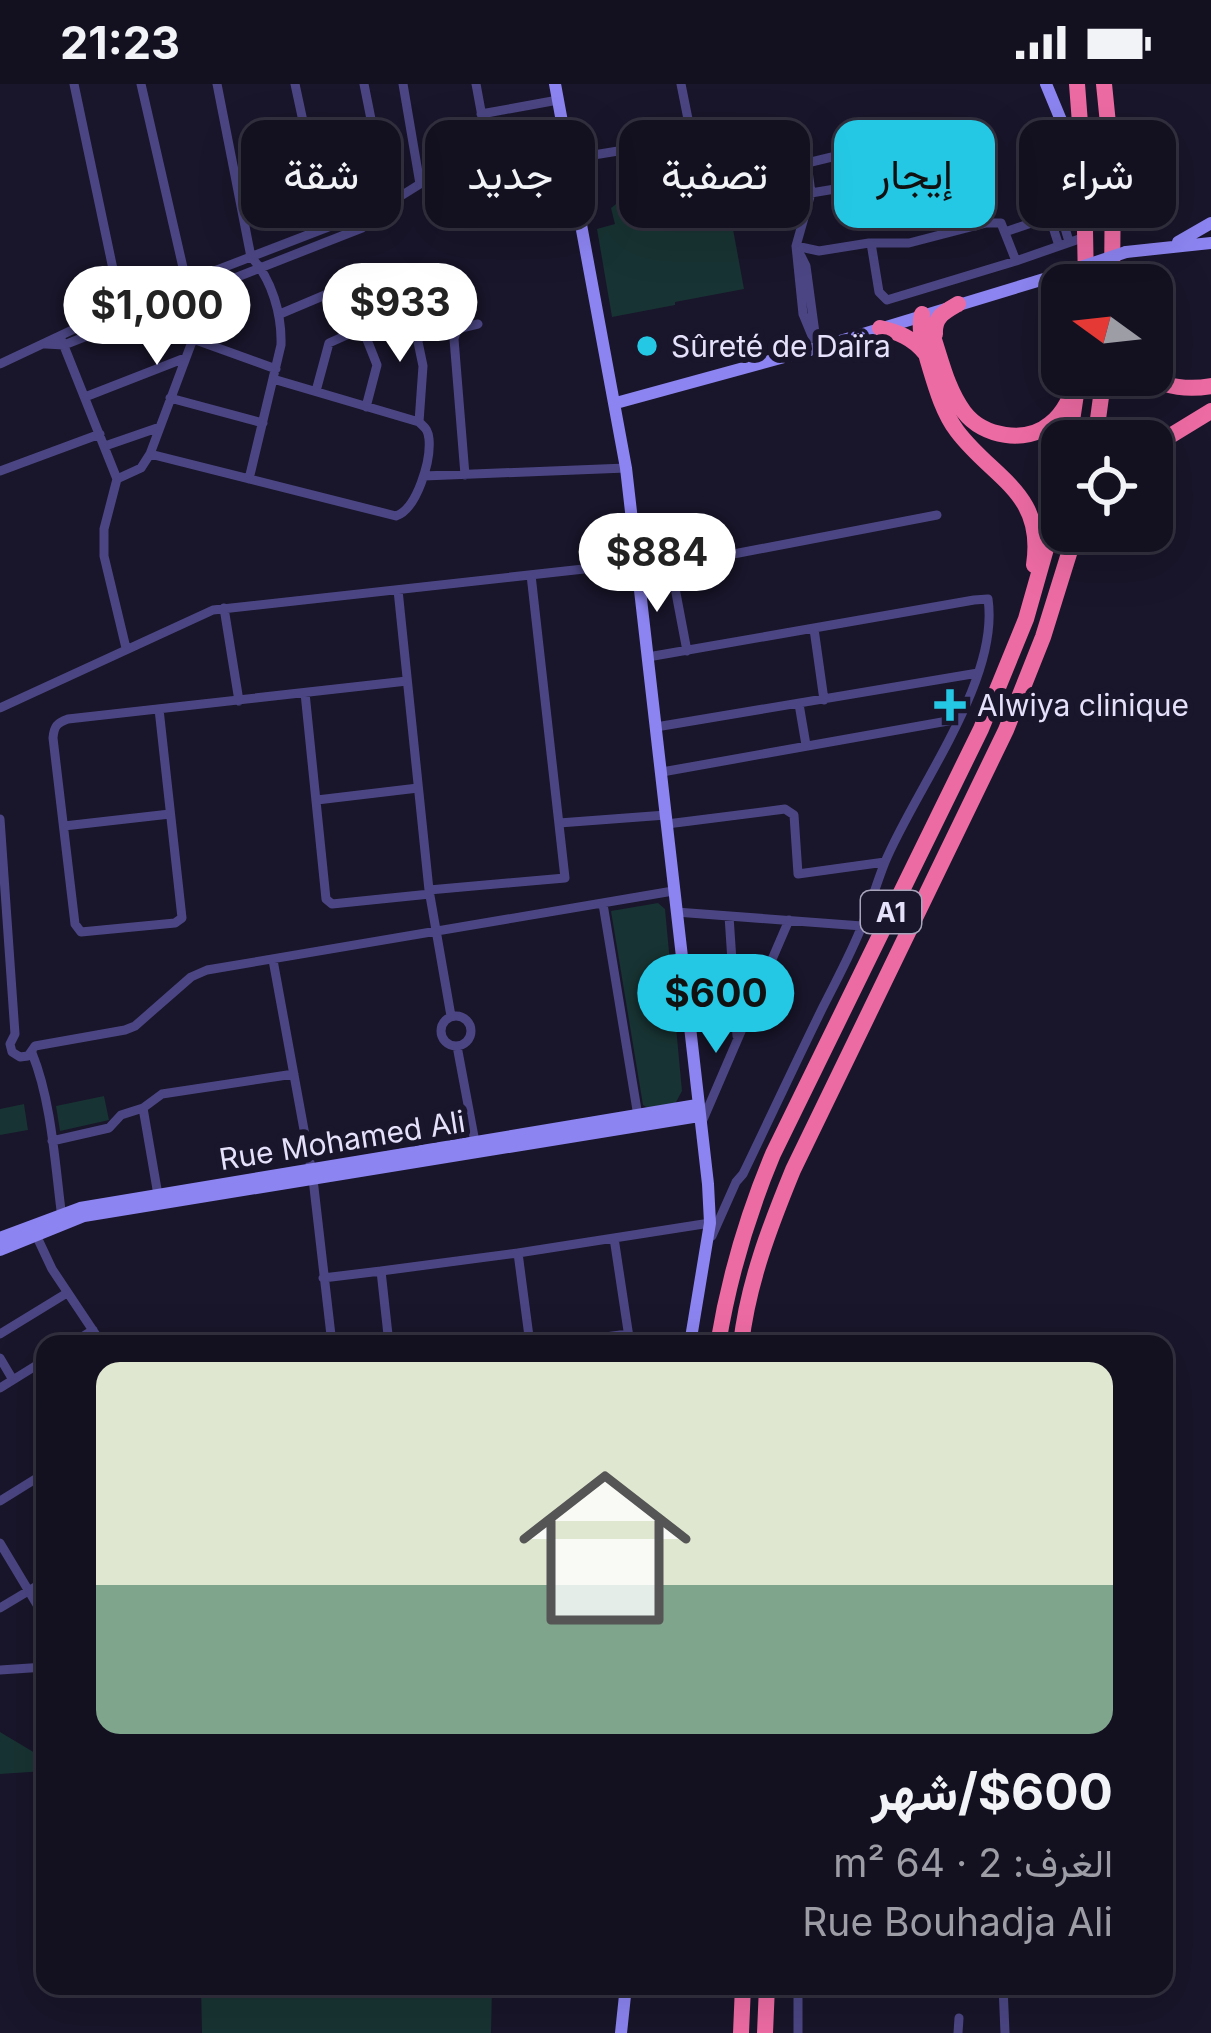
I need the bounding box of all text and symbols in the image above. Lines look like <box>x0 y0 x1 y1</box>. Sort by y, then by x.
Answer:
text: 21:23 <box>60 15 180 70</box>
chip: شقة <box>241 120 401 228</box>
chip: جديد <box>425 120 595 228</box>
chip: تصفية <box>619 120 810 228</box>
chip: إيجار <box>834 120 995 228</box>
chip: شراء <box>1019 120 1176 228</box>
pin: $933 <box>329 263 471 365</box>
north arrow <box>1041 264 1173 396</box>
map controls <box>1041 264 1173 552</box>
pin: $1,000 <box>59 266 255 368</box>
text: $933 <box>349 278 451 325</box>
text: $1,000 <box>90 281 224 328</box>
place label: Sûreté de Daïra <box>671 328 891 364</box>
marker: Sûreté de Daïra <box>634 333 660 359</box>
button: locate <box>1041 420 1173 552</box>
pin: $884 <box>586 513 728 615</box>
text: $884 <box>606 528 708 575</box>
place label: Alwiya clinique <box>977 687 1189 723</box>
marker: Alwiya clinique <box>934 689 966 721</box>
road number: A1 <box>861 891 921 933</box>
pin: $600 <box>645 954 787 1056</box>
text: $600 <box>664 969 768 1016</box>
street label: Rue Mohamed Ali <box>216 1103 468 1177</box>
icon: home <box>497 1440 713 1656</box>
text: $600/شهر <box>872 1761 1113 1822</box>
text: الغرف: 2 · 64 m² <box>833 1839 1113 1886</box>
text: Rue Bouhadja Ali <box>802 1898 1113 1945</box>

